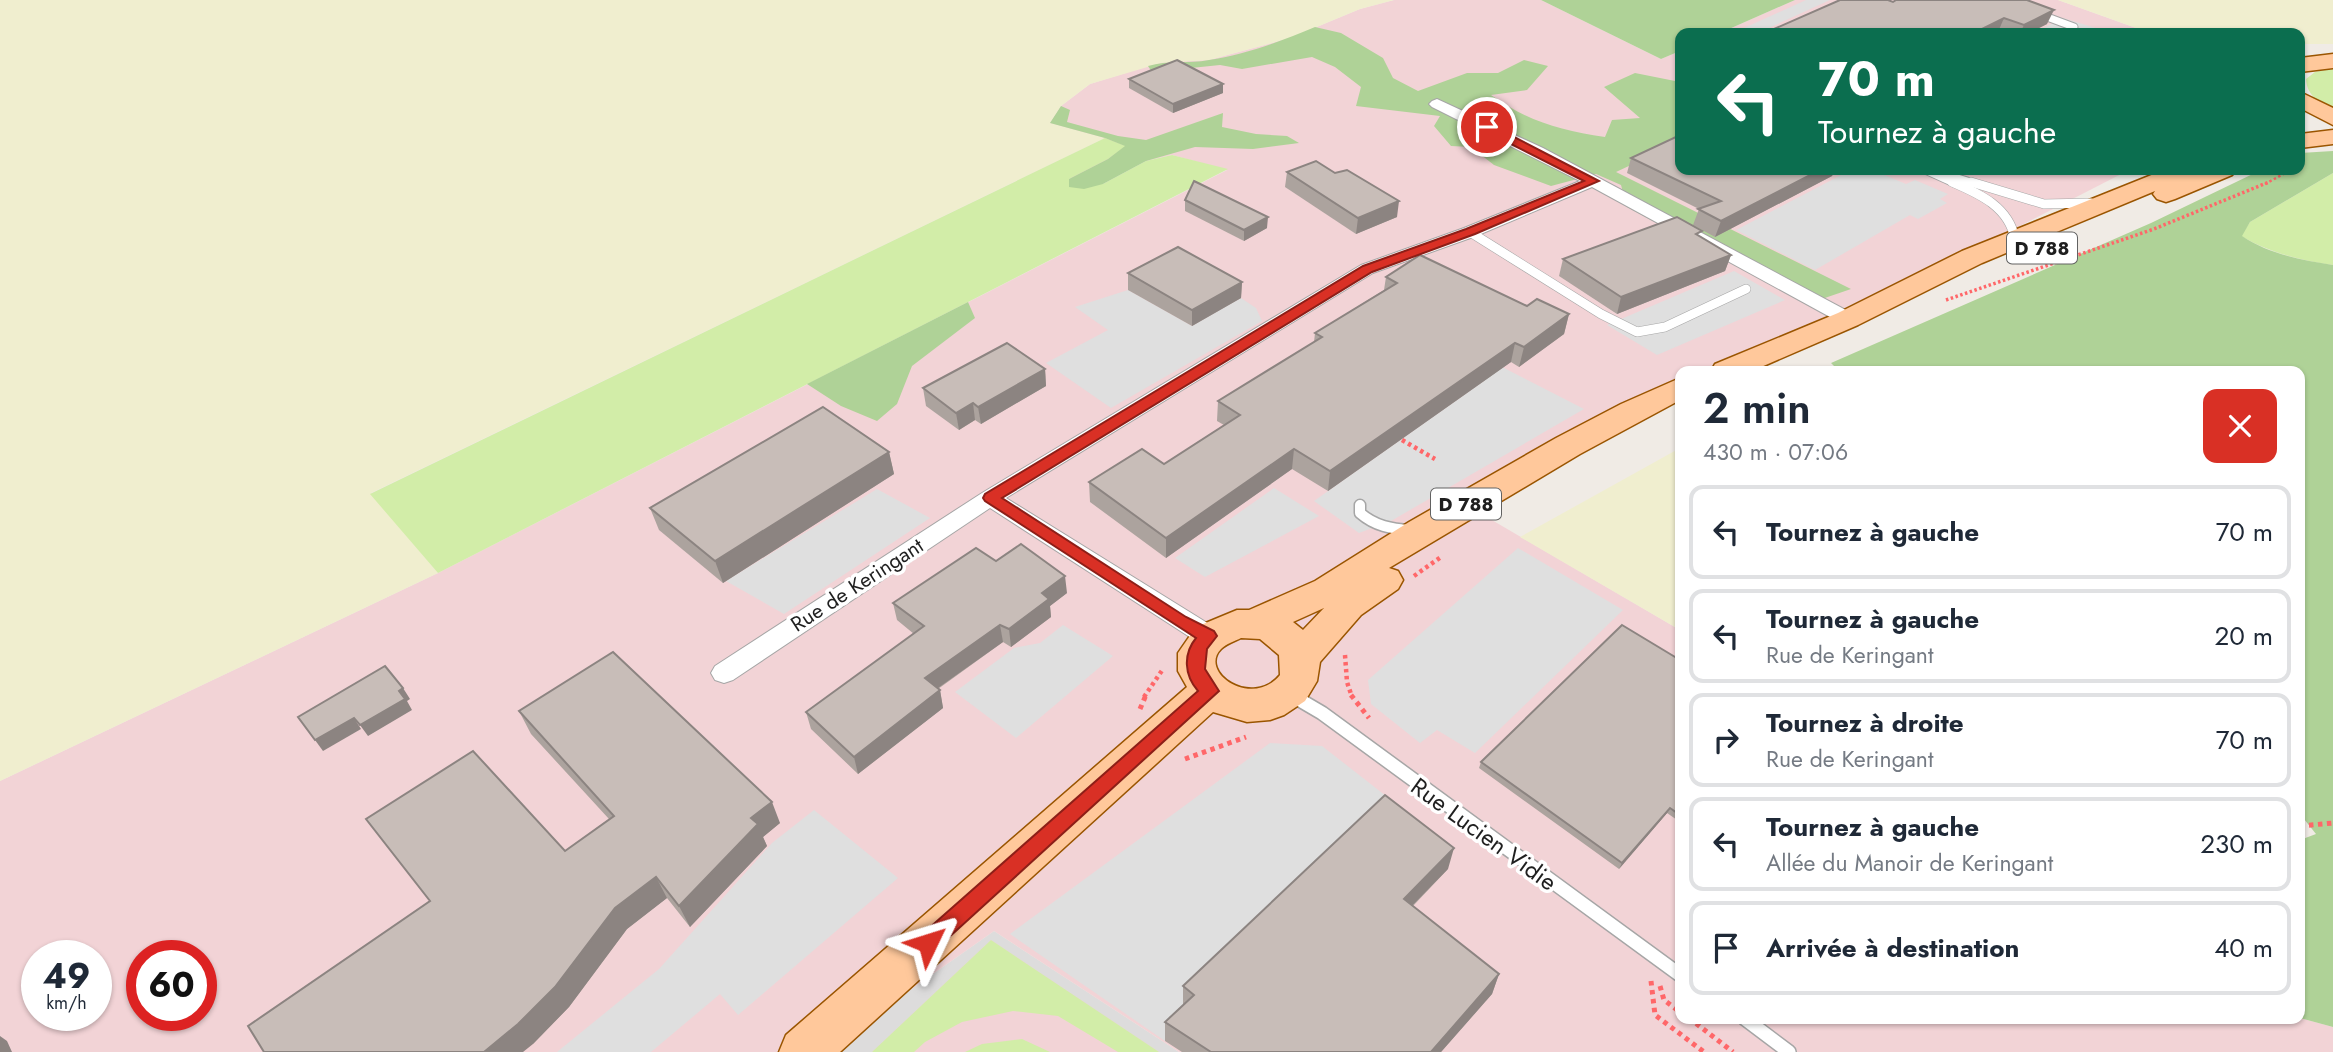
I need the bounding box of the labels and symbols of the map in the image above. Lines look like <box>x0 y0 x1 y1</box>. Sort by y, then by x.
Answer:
pin <box>1457 97 1517 157</box>
road number: D 788 <box>2007 232 2077 264</box>
road number: D 788 <box>1431 489 1501 520</box>
street label: Rue de Keringant <box>785 531 929 639</box>
street label: Rue Lucien Vidie <box>1404 769 1564 899</box>
position arrow <box>891 906 965 980</box>
speed limit sign: 60 <box>126 940 217 1031</box>

